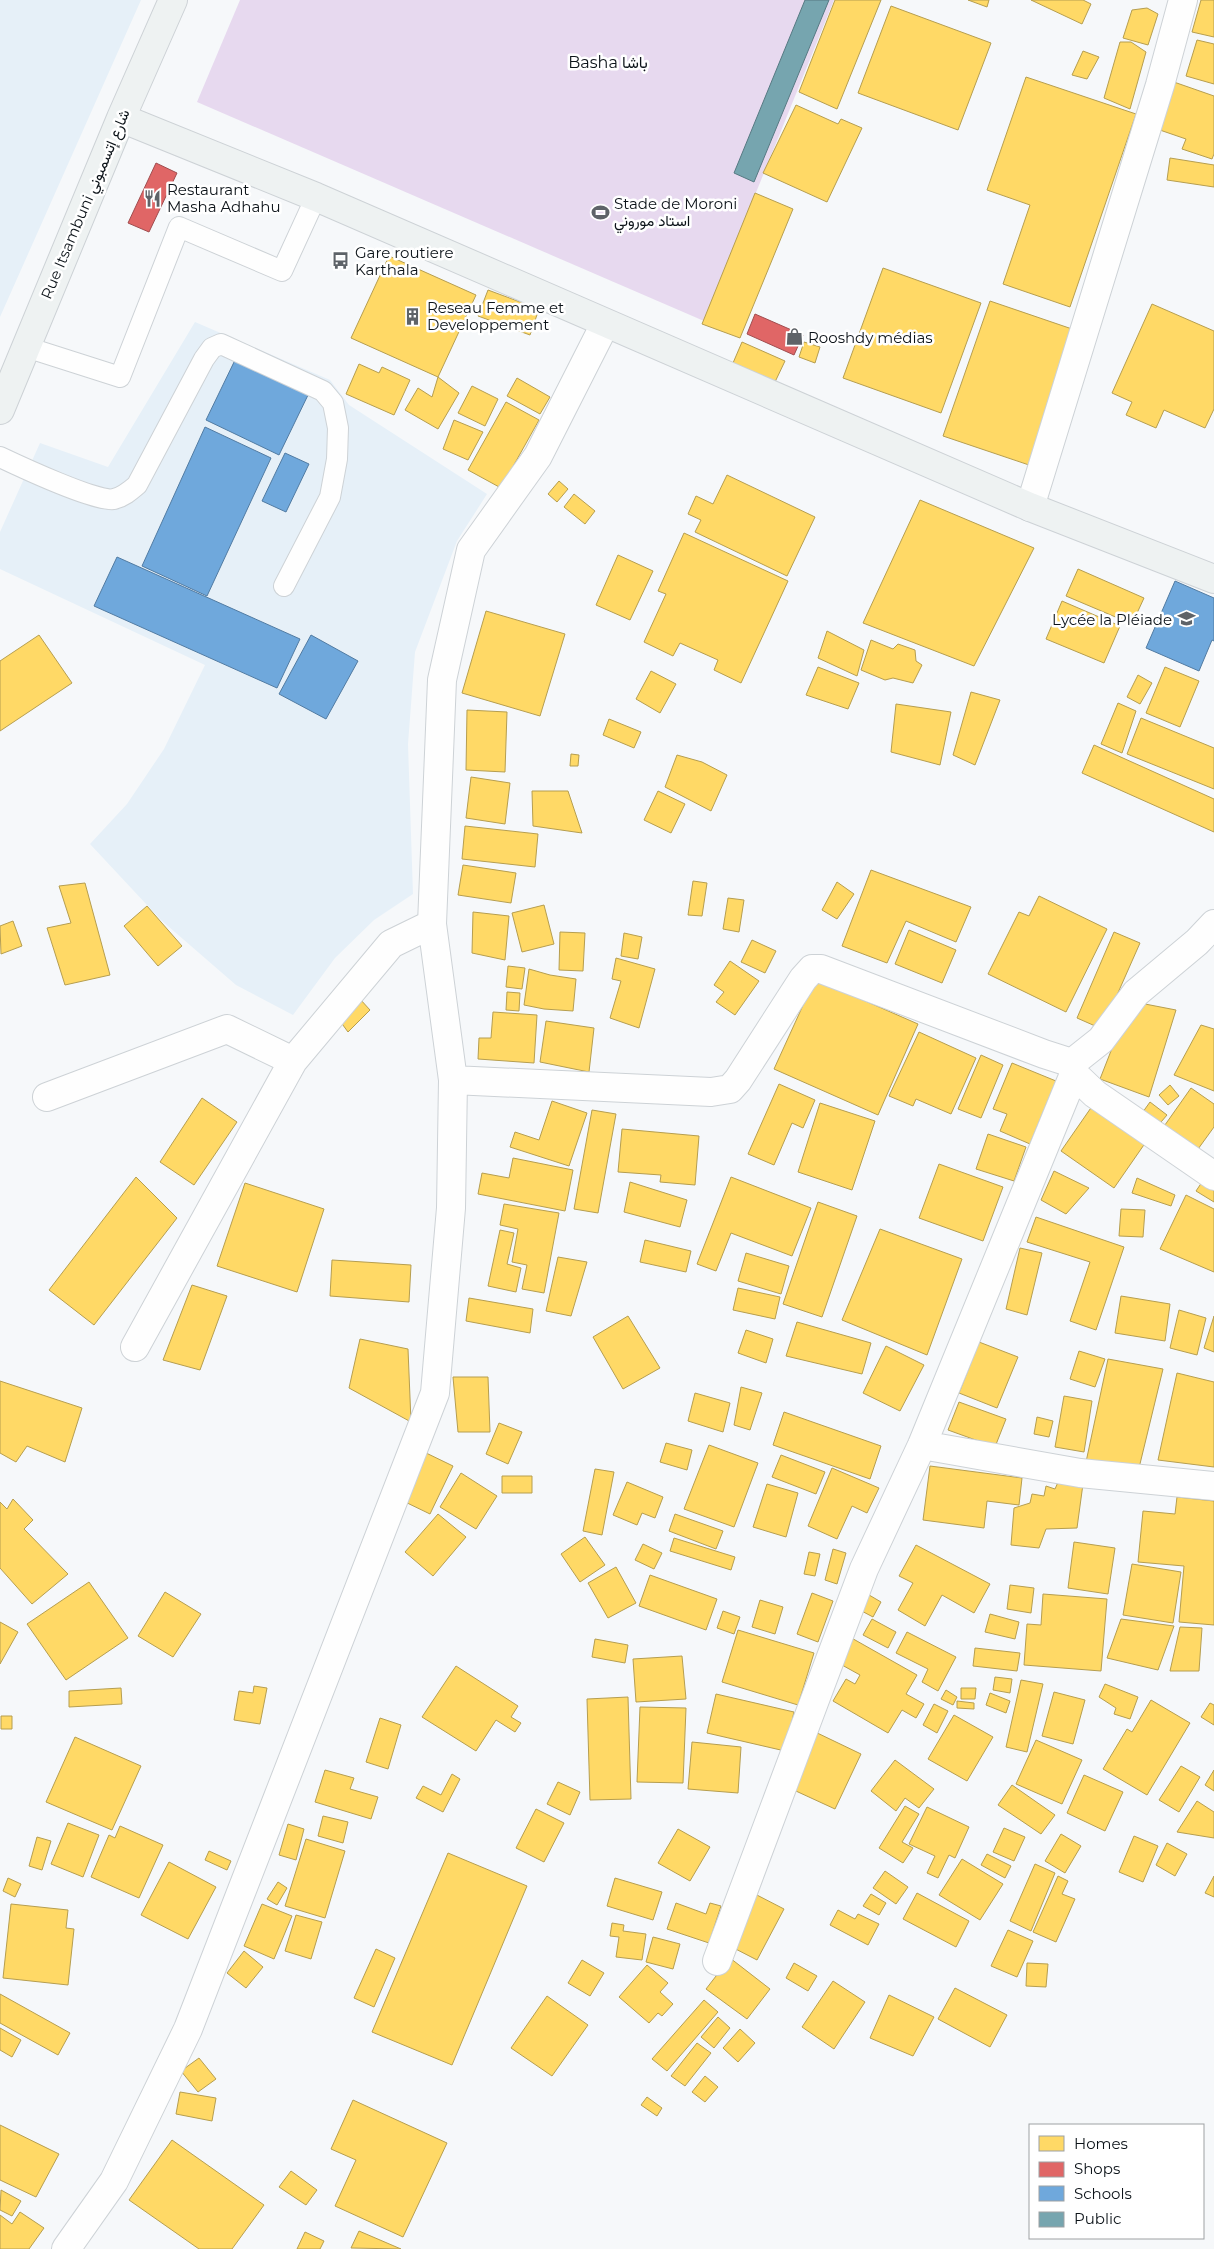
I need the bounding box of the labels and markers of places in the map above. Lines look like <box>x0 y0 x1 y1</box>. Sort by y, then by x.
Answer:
place label: Restaurant Masha Adhahu <box>167 180 280 216</box>
restaurant icon: Restaurant Masha Adhahu <box>143 188 163 208</box>
place label: Stade de Moroni استاد موروني <box>614 194 737 234</box>
sports icon: Stade de Moroni استاد موروني <box>590 202 610 222</box>
place label: Gare routiere Karthala <box>355 243 454 279</box>
bus stop icon: Gare routiere Karthala <box>331 251 351 271</box>
place label: Reseau Femme et Developpement <box>427 298 564 334</box>
building icon: Reseau Femme et Developpement <box>403 306 423 326</box>
shop icon: Rooshdy médias <box>784 327 804 347</box>
place label: Rooshdy médias <box>808 328 933 347</box>
school or university icon: Lycée la Pléiade <box>1176 609 1196 629</box>
place label: Lycée la Pléiade <box>1052 610 1172 629</box>

